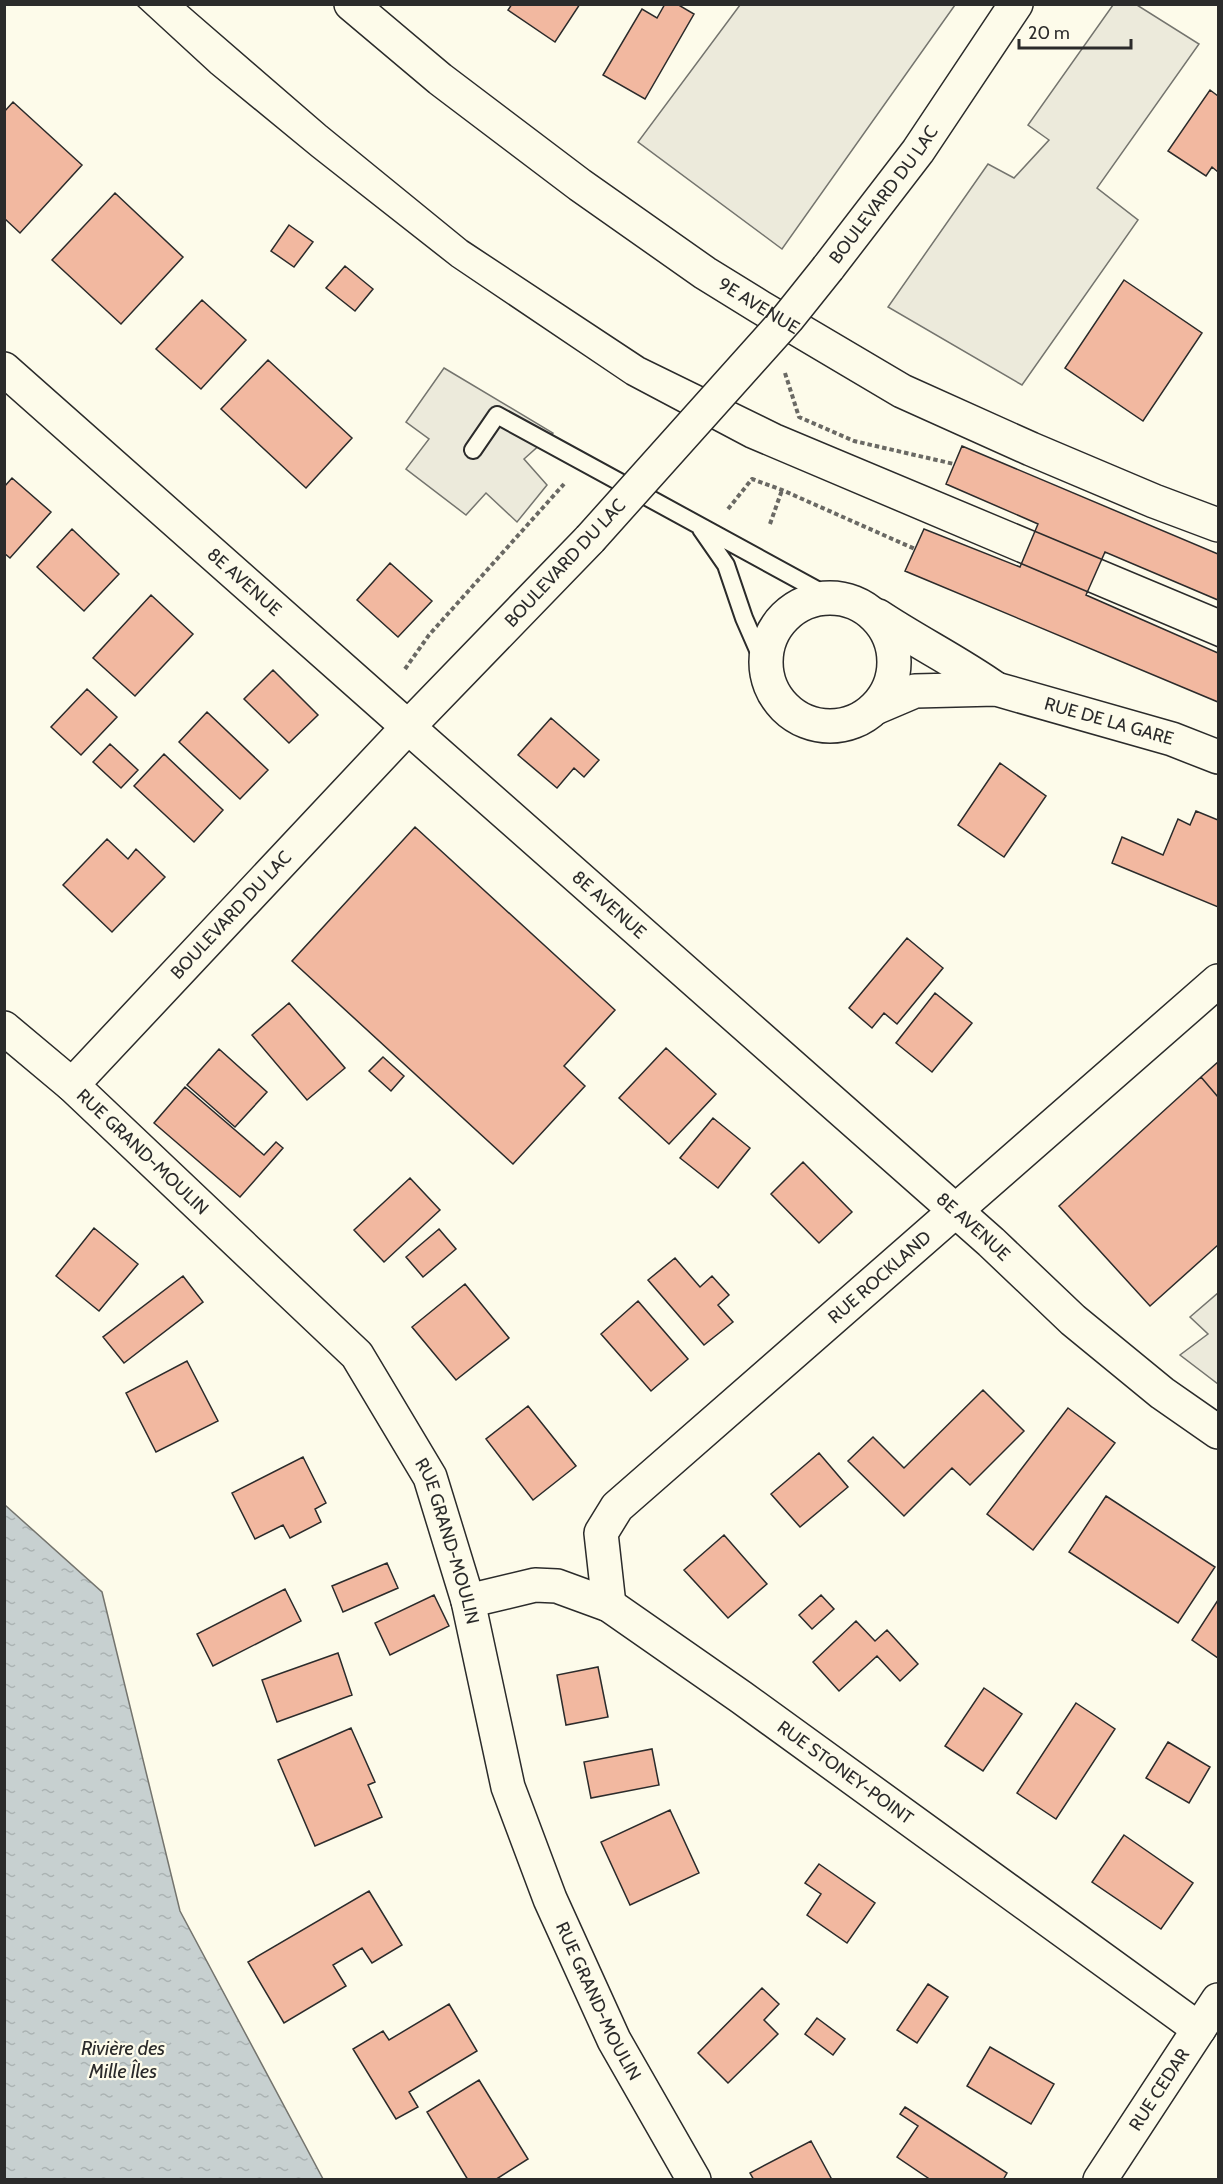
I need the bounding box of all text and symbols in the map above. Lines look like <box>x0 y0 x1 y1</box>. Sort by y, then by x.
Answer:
scale bar <box>1019 12 1132 50</box>
text: 20 m <box>1028 22 1070 44</box>
street label: BOULEVARD DU LAC <box>824 122 943 268</box>
street label: 9E AVENUE <box>714 273 804 339</box>
street label: BOULEVARD DU LAC <box>500 494 630 632</box>
street label: 8E AVENUE <box>203 543 286 621</box>
street label: RUE DE LA GARE <box>1042 692 1176 750</box>
street label: BOULEVARD DU LAC <box>166 846 296 984</box>
street label: 8E AVENUE <box>567 866 651 943</box>
street label: RUE GRAND-MOULIN <box>72 1084 213 1219</box>
street label: 8E AVENUE <box>932 1188 1015 1265</box>
street label: RUE ROCKLAND <box>824 1226 936 1328</box>
street label: RUE GRAND-MOULIN <box>410 1454 484 1626</box>
street label: RUE STONEY-POINT <box>773 1716 918 1829</box>
street label: RUE GRAND-MOULIN <box>551 1918 646 2084</box>
water label: Rivière des Mille Îles <box>81 2036 165 2083</box>
street label: RUE CEDAR <box>1124 2044 1194 2135</box>

